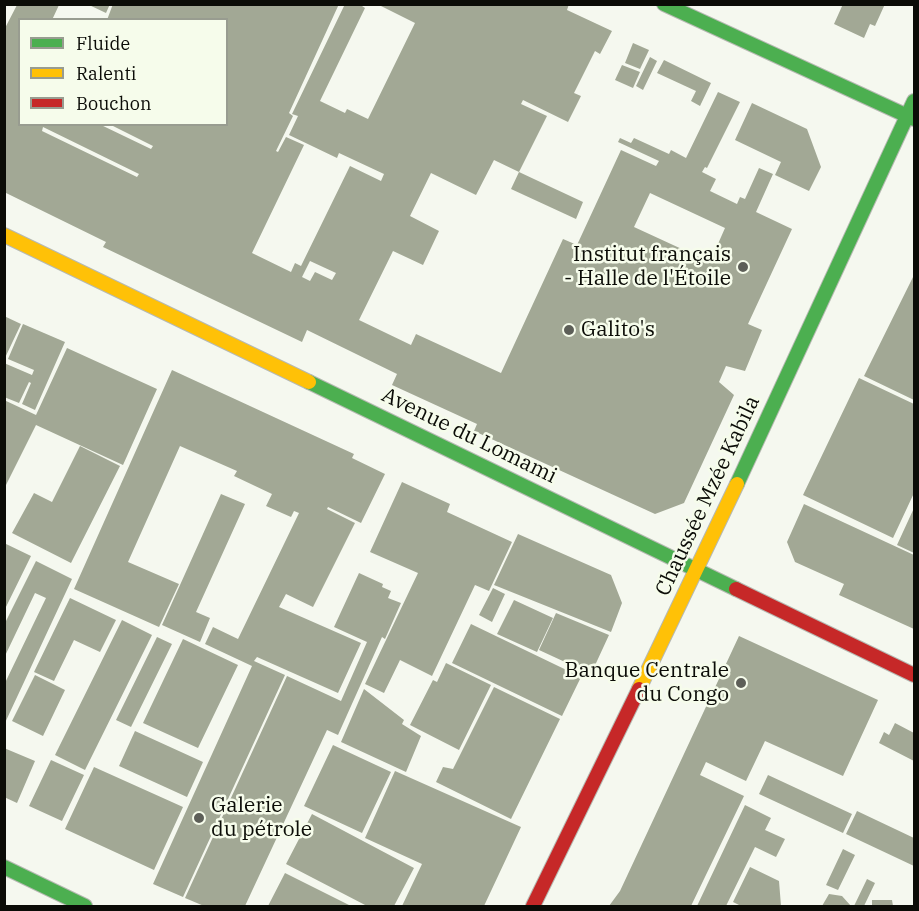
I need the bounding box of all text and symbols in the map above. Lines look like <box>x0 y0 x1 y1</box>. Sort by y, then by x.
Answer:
legend <box>18 18 228 126</box>
text: Fluide <box>76 32 130 55</box>
text: Ralenti <box>76 62 137 85</box>
text: Bouchon <box>76 92 152 115</box>
place label: Institut français - Halle de l'Étoile <box>564 242 731 292</box>
marker: Institut français - Halle de l'Étoile <box>736 260 750 274</box>
place label: Galito's <box>581 317 655 343</box>
marker: Galito's <box>562 323 576 337</box>
street label: Avenue du Lomami <box>377 383 561 489</box>
street label: Chaussée Mzée Kabila <box>651 392 765 600</box>
place label: Banque Centrale du Congo <box>565 658 729 708</box>
marker: Banque Centrale du Congo <box>734 676 748 690</box>
place label: Galerie du pétrole <box>211 793 312 843</box>
marker: Galerie du pétrole <box>192 811 206 825</box>

